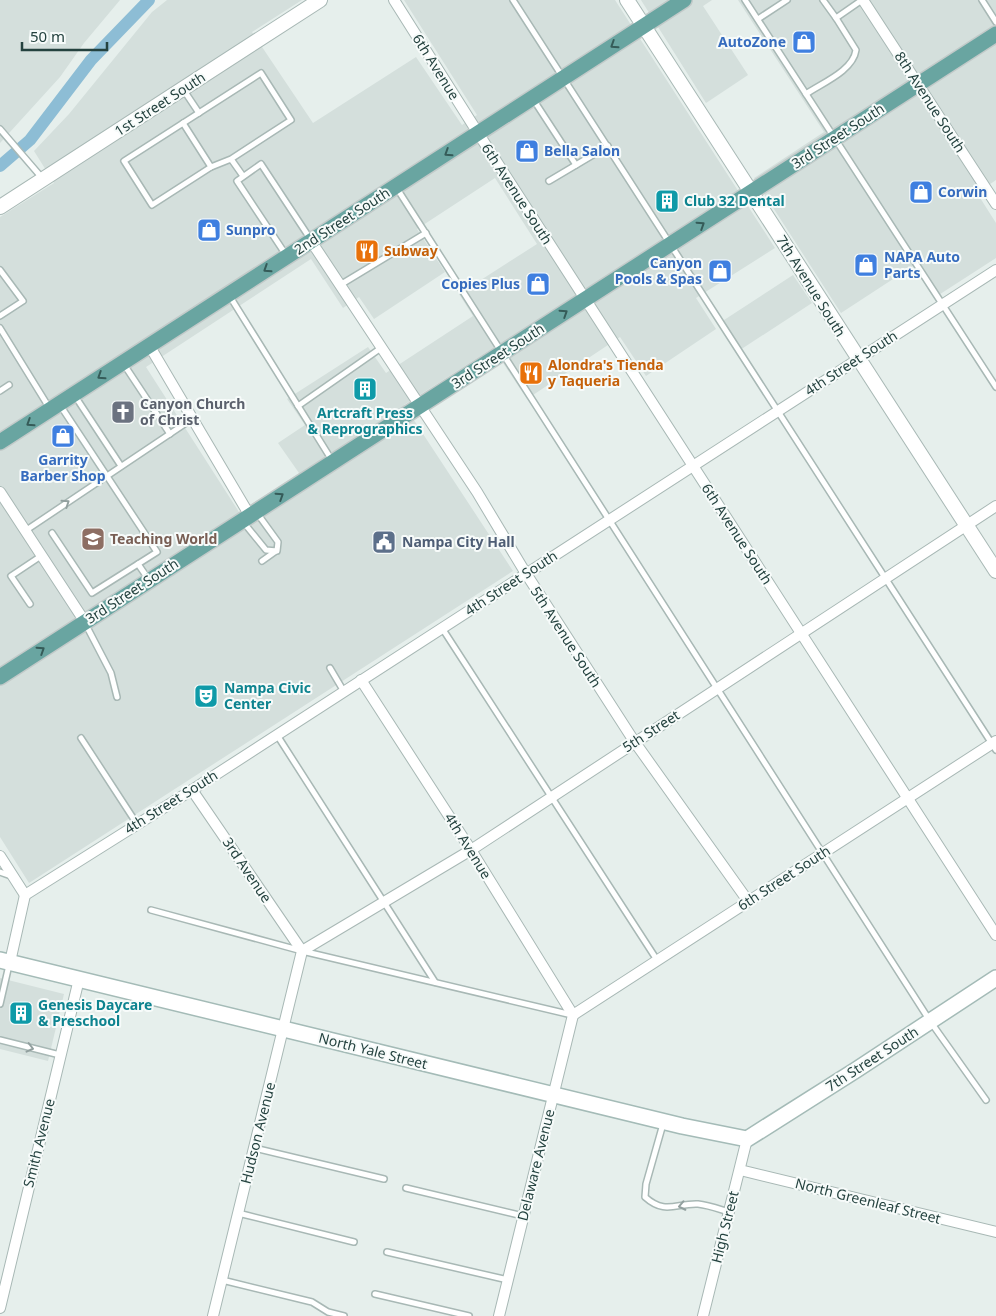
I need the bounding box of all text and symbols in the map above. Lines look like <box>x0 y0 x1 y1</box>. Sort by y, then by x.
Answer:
scale bar <box>22 20 108 52</box>
text: 50 m <box>30 26 65 46</box>
shop icon: AutoZone <box>791 29 817 55</box>
street label: 6th Avenue <box>409 30 464 103</box>
place label: AutoZone <box>718 32 786 51</box>
one-way arrow <box>610 39 619 49</box>
street label: 8th Avenue South <box>891 48 970 156</box>
street label: 1st Street South <box>111 67 209 140</box>
street label: 3rd Street South <box>788 98 888 173</box>
shop icon: Bella Salon <box>514 138 540 164</box>
street label: 6th Avenue South <box>478 140 557 248</box>
place label: Bella Salon <box>544 141 620 160</box>
one-way arrow <box>444 146 453 156</box>
shop icon: Corwin <box>908 179 934 205</box>
place label: Corwin <box>938 182 987 201</box>
street label: 2nd Street South <box>290 183 393 259</box>
building icon: Club 32 Dental <box>654 188 680 214</box>
place label: Club 32 Dental <box>684 191 785 210</box>
shop icon: Sunpro <box>196 217 222 243</box>
place label: Sunpro <box>226 220 276 239</box>
one-way arrow <box>695 222 704 231</box>
street label: 7th Avenue South <box>772 231 850 340</box>
restaurant icon: Subway <box>354 238 380 264</box>
place label: Subway <box>384 241 438 260</box>
place label: NAPA Auto Parts <box>884 247 960 282</box>
shop icon: NAPA Auto Parts <box>853 252 879 278</box>
place label: Canyon Pools & Spas <box>615 253 702 288</box>
shop icon: Canyon Pools & Spas <box>707 258 733 284</box>
one-way arrow <box>263 263 273 272</box>
shop icon: Copies Plus <box>525 271 551 297</box>
place label: Copies Plus <box>441 274 520 293</box>
one-way arrow <box>558 310 568 319</box>
street label: 3rd Street South <box>448 318 548 393</box>
street label: 4th Street South <box>801 326 901 400</box>
place label: Alondra's Tienda y Taqueria <box>548 355 664 390</box>
restaurant icon: Alondra's Tienda y Taqueria <box>518 360 544 386</box>
one-way arrow <box>97 370 106 380</box>
building icon: Artcraft Press & Reprographics <box>352 376 378 402</box>
place label: Canyon Church of Christ <box>140 394 245 429</box>
church icon: Canyon Church of Christ <box>110 399 136 425</box>
place label: Artcraft Press & Reprographics <box>308 403 422 438</box>
one-way arrow <box>26 416 35 426</box>
shop icon: Garrity Barber Shop <box>50 423 76 449</box>
place label: Garrity Barber Shop <box>20 450 106 485</box>
street label: 6th Avenue South <box>698 480 777 588</box>
one-way arrow <box>275 493 284 502</box>
one-way arrow <box>61 500 70 510</box>
school or university icon: Teaching World <box>80 526 106 552</box>
place label: Teaching World <box>110 529 217 548</box>
public building icon: Nampa City Hall <box>371 529 397 555</box>
place label: Nampa City Hall <box>402 532 515 551</box>
street label: 4th Street South <box>461 546 561 620</box>
street label: 3rd Street South <box>82 553 182 628</box>
street label: 5th Avenue South <box>527 583 606 691</box>
one-way arrow <box>36 647 45 657</box>
place label: Nampa Civic Center <box>224 678 311 713</box>
theatre icon: Nampa Civic Center <box>193 683 219 709</box>
street label: 5th Street <box>619 705 683 756</box>
street label: 4th Street South <box>120 765 221 838</box>
street label: 4th Avenue <box>441 809 496 882</box>
street label: 3rd Avenue <box>219 833 276 906</box>
street label: 6th Street South <box>734 841 834 915</box>
place label: Genesis Daycare & Preschool <box>38 995 152 1030</box>
building icon: Genesis Daycare & Preschool <box>8 1000 34 1026</box>
street label: 7th Street South <box>822 1022 922 1096</box>
street label: North Yale Street <box>317 1028 430 1073</box>
one-way arrow <box>26 1042 35 1053</box>
street label: Hudson Avenue <box>236 1080 279 1186</box>
street label: Smith Avenue <box>18 1096 59 1189</box>
street label: Delaware Avenue <box>512 1107 559 1223</box>
street label: North Greenleaf Street <box>793 1173 943 1228</box>
street label: High Street <box>706 1189 743 1265</box>
one-way arrow <box>677 1200 686 1211</box>

